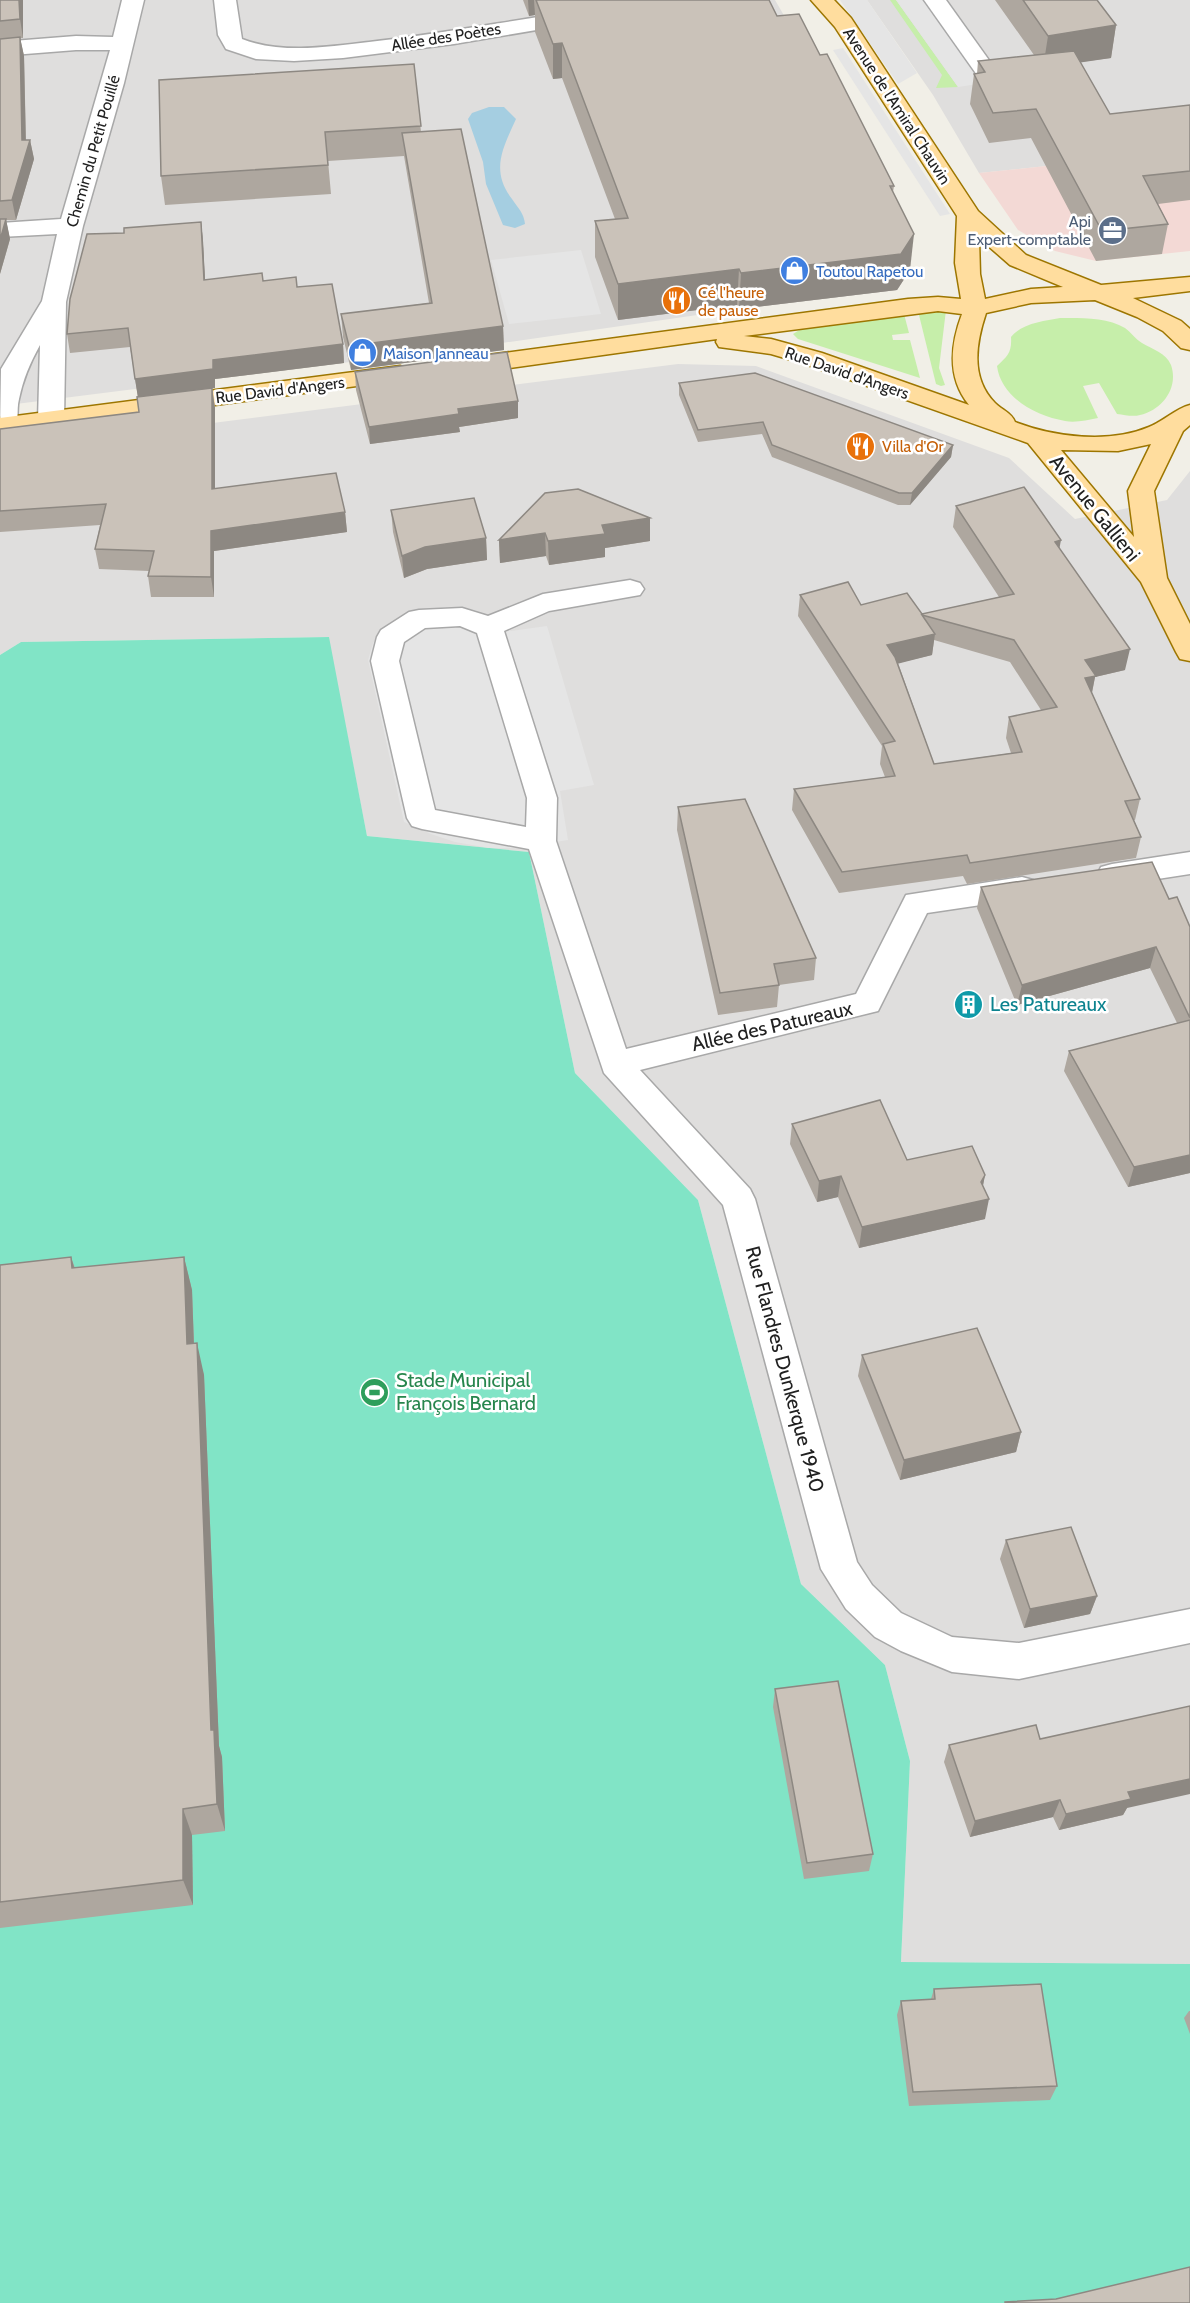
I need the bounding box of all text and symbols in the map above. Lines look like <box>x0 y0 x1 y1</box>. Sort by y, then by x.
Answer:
street label: Allée des Poètes <box>390 19 502 55</box>
street label: Avenue de l'Amiral Chauvin <box>839 24 955 188</box>
street label: Chemin du Petit Pouillé <box>62 73 124 229</box>
place label: Api Expert-comptable <box>968 212 1091 249</box>
office icon: Api Expert-comptable <box>1096 214 1128 246</box>
shop icon: Toutou Rapetou <box>779 255 811 287</box>
place label: Toutou Rapetou <box>816 262 923 281</box>
place label: Cé l'heure de pause <box>698 283 764 320</box>
restaurant icon: Cé l'heure de pause <box>661 285 693 317</box>
shop icon: Maison Janneau <box>346 337 378 369</box>
street label: Rue David d'Angers <box>783 343 912 403</box>
place label: Maison Janneau <box>383 344 489 363</box>
street label: Rue David d'Angers <box>214 373 346 407</box>
restaurant icon: Villa d'Or <box>845 430 877 462</box>
place label: Villa d'Or <box>882 437 945 456</box>
street label: Avenue Gallieni <box>1045 450 1145 566</box>
building icon: Les Patureaux <box>953 988 985 1020</box>
place label: Les Patureaux <box>990 992 1107 1016</box>
street label: Allée des Patureaux <box>689 996 855 1056</box>
street label: Rue Flandres Dunkerque 1940 <box>741 1243 829 1495</box>
place label: Stade Municipal François Bernard <box>396 1368 536 1415</box>
sports icon: Stade Municipal François Bernard <box>359 1376 391 1408</box>

